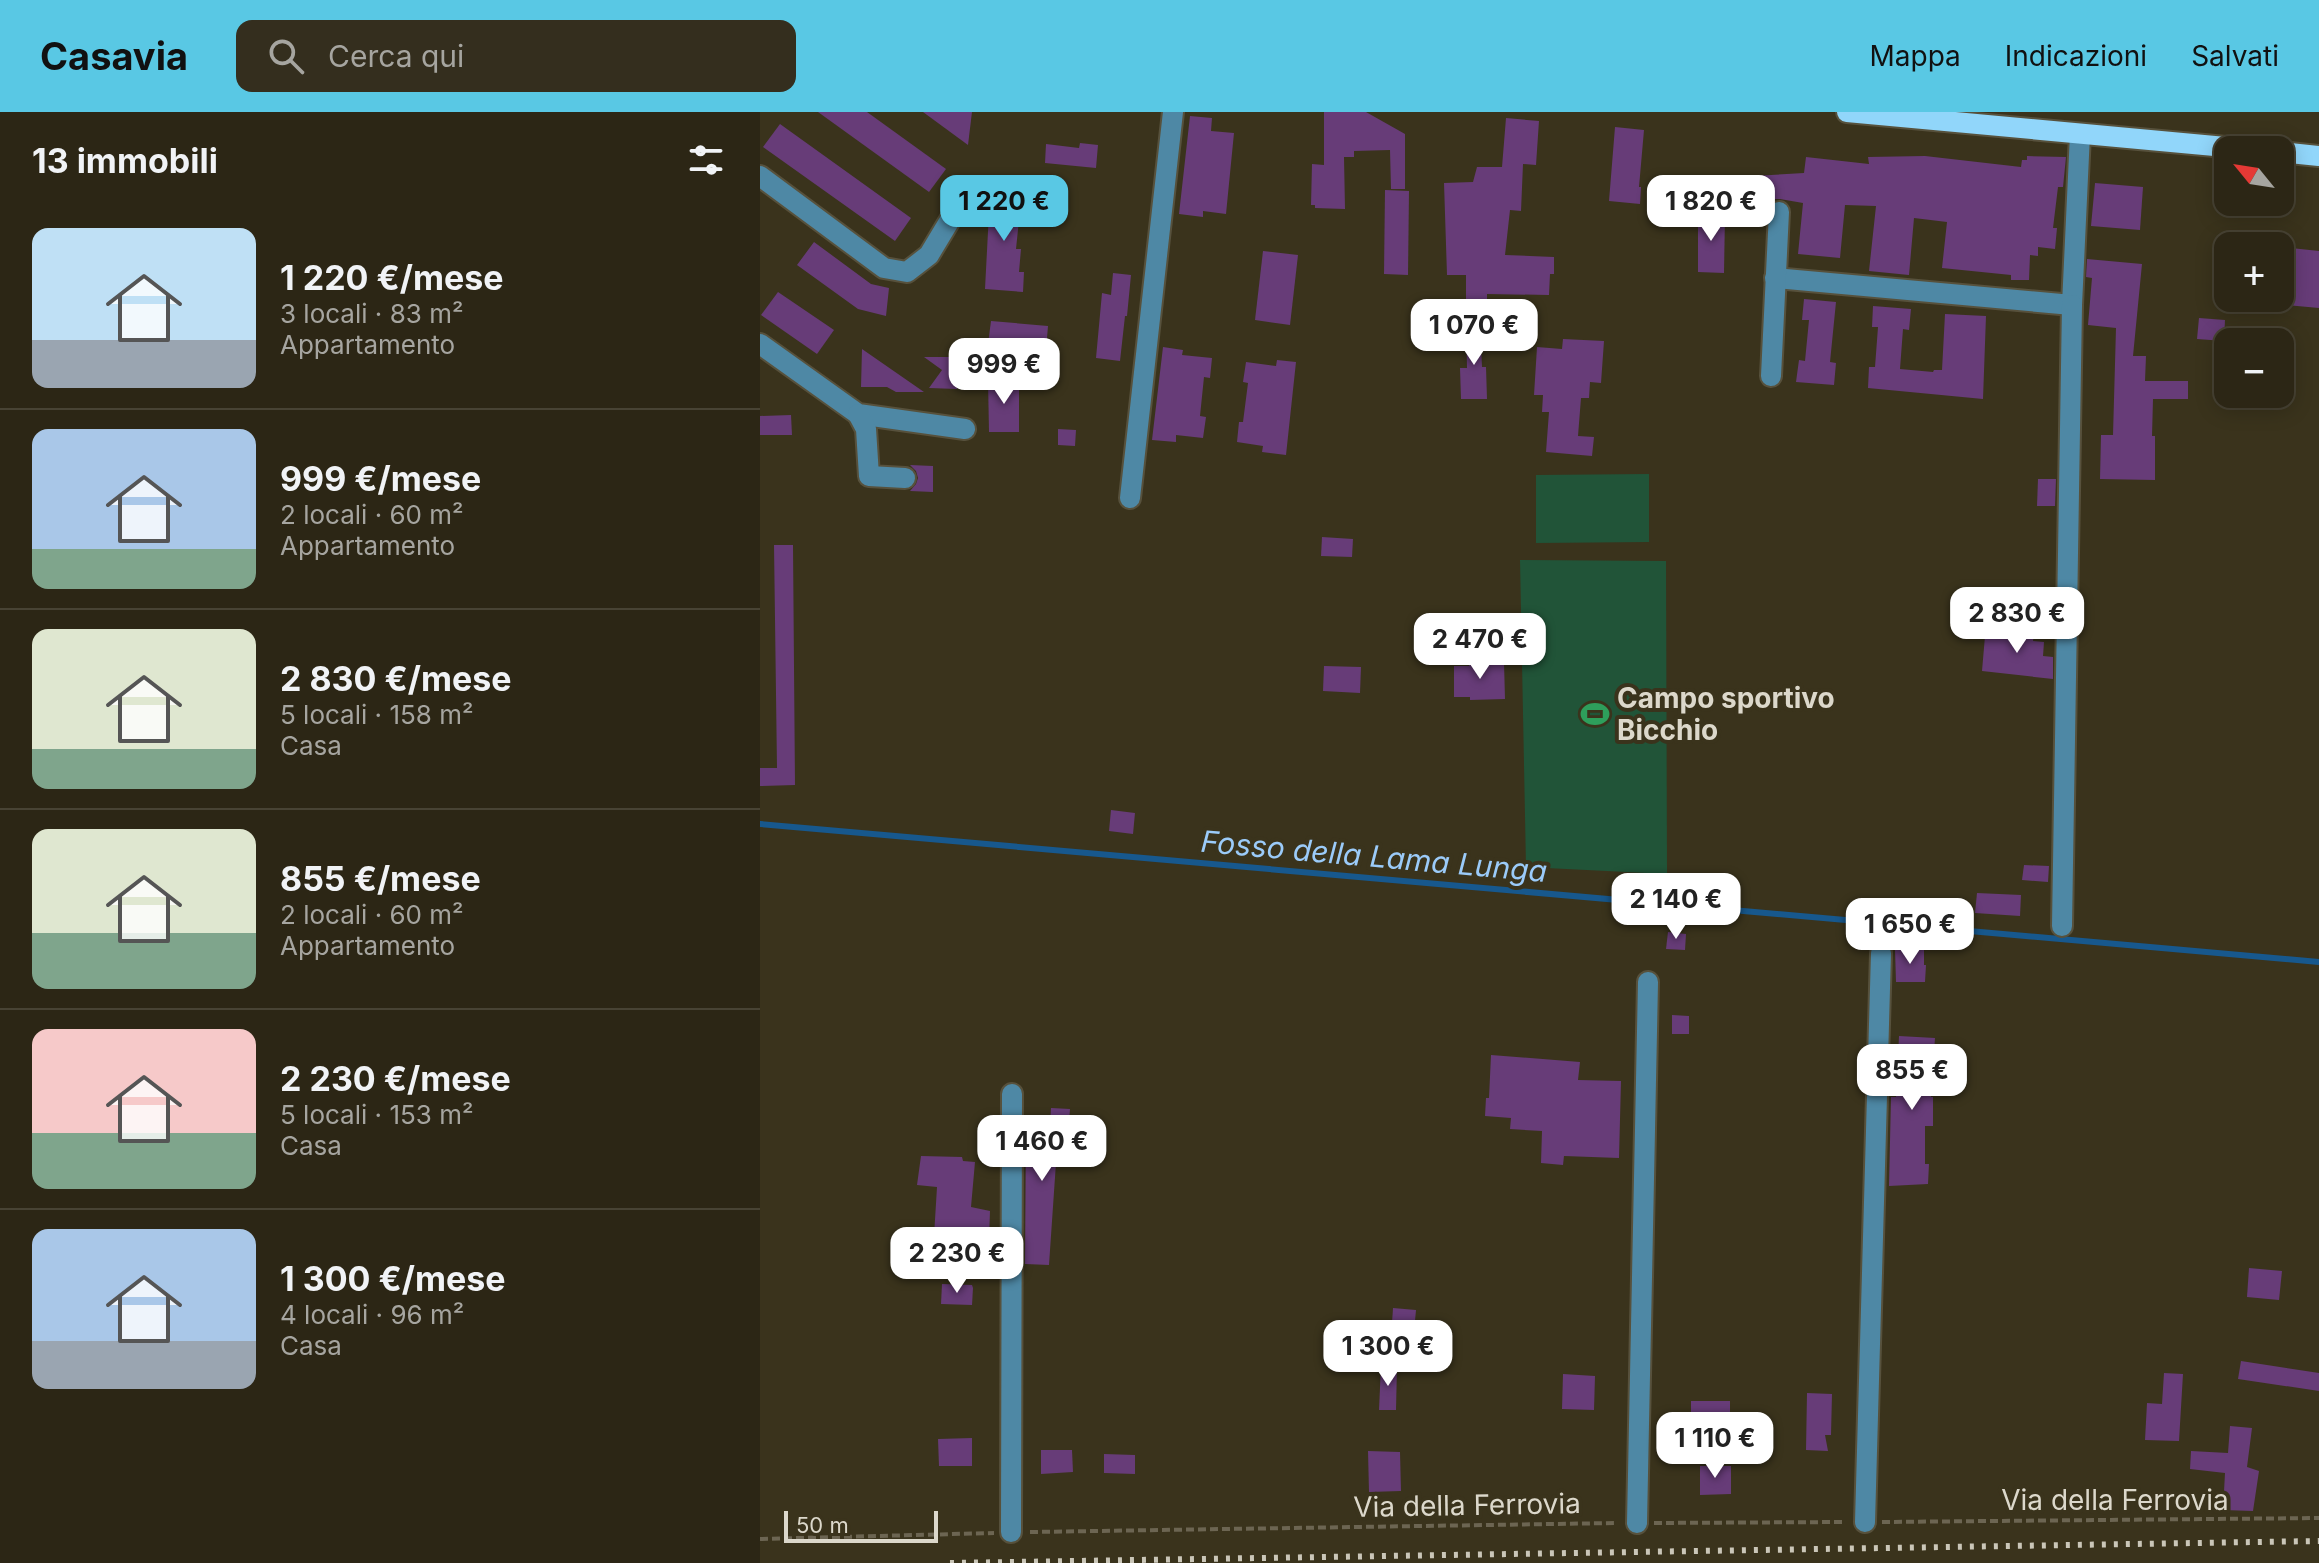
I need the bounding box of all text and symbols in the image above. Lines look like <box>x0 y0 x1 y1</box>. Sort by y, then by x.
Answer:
search box <box>236 20 796 92</box>
text: Casavia <box>40 33 188 79</box>
icon: search <box>264 34 308 78</box>
text: Cerca qui <box>328 38 464 74</box>
text: Mappa <box>1869 39 1961 73</box>
text: Indicazioni <box>2005 39 2147 73</box>
text: Salvati <box>2191 39 2279 73</box>
north arrow <box>2214 136 2294 216</box>
map controls <box>2214 136 2294 408</box>
icon: filters <box>684 138 728 182</box>
text: 13 immobili <box>32 140 218 181</box>
pin: 1 220 € <box>930 175 1078 243</box>
pin: 1 820 € <box>1637 175 1785 243</box>
text: 1 220 € <box>958 185 1050 216</box>
text: 1 820 € <box>1665 185 1757 216</box>
button: + <box>2214 232 2294 312</box>
text: 1 220 €/mese <box>280 257 504 298</box>
icon: home <box>96 260 192 356</box>
text: 3 locali · 83 m² <box>280 298 463 329</box>
pin: 1 070 € <box>1400 299 1548 367</box>
text: 1 070 € <box>1429 309 1519 340</box>
button: − <box>2214 328 2294 408</box>
text: Appartamento <box>280 329 455 360</box>
pin: 999 € <box>948 338 1060 406</box>
text: 999 € <box>967 348 1041 379</box>
text: 999 €/mese <box>280 458 481 499</box>
icon: home <box>96 461 192 557</box>
text: 2 locali · 60 m² <box>280 499 464 530</box>
text: Appartamento <box>280 530 455 561</box>
pin: 2 830 € <box>1943 587 2091 655</box>
text: 2 830 € <box>1968 597 2066 628</box>
pin: 2 470 € <box>1406 613 1554 681</box>
text: 2 470 € <box>1432 623 1528 654</box>
text: 2 830 €/mese <box>280 658 512 699</box>
icon: home <box>96 661 192 757</box>
place label: Campo sportivo Bicchio <box>1617 681 1835 747</box>
text: 5 locali · 158 m² <box>280 699 473 730</box>
sports icon: Campo sportivo Bicchio <box>1580 699 1610 729</box>
text: Casa <box>280 730 342 761</box>
water label: Fosso della Lama Lunga <box>1199 823 1549 889</box>
text: 855 €/mese <box>280 858 481 899</box>
icon: home <box>96 861 192 957</box>
pin: 2 140 € <box>1602 873 1750 941</box>
text: 2 140 € <box>1630 883 1722 914</box>
pin: 1 650 € <box>1836 898 1984 966</box>
text: 2 locali · 60 m² <box>280 899 464 930</box>
text: 1 650 € <box>1864 908 1956 939</box>
text: Appartamento <box>280 930 455 961</box>
pin: 855 € <box>1856 1044 1968 1112</box>
text: 855 € <box>1875 1054 1949 1085</box>
text: 2 230 €/mese <box>280 1058 511 1099</box>
icon: home <box>96 1061 192 1157</box>
text: 5 locali · 153 m² <box>280 1099 473 1130</box>
pin: 1 460 € <box>968 1115 1116 1183</box>
text: 1 460 € <box>995 1125 1089 1156</box>
text: Casa <box>280 1130 342 1161</box>
pin: 2 230 € <box>883 1227 1031 1295</box>
text: 2 230 € <box>908 1237 1006 1268</box>
text: 1 300 €/mese <box>280 1258 506 1299</box>
icon: home <box>96 1261 192 1357</box>
text: 4 locali · 96 m² <box>280 1299 464 1330</box>
pin: 1 300 € <box>1314 1320 1462 1388</box>
text: Casa <box>280 1330 342 1361</box>
text: 1 300 € <box>1341 1330 1435 1361</box>
pin: 1 110 € <box>1641 1412 1789 1480</box>
text: 1 110 € <box>1674 1422 1756 1453</box>
street label: Via della Ferrovia <box>2001 1483 2229 1517</box>
street label: Via della Ferrovia <box>1353 1486 1581 1524</box>
scale bar <box>784 1507 938 1543</box>
text: 50 m <box>796 1512 849 1538</box>

